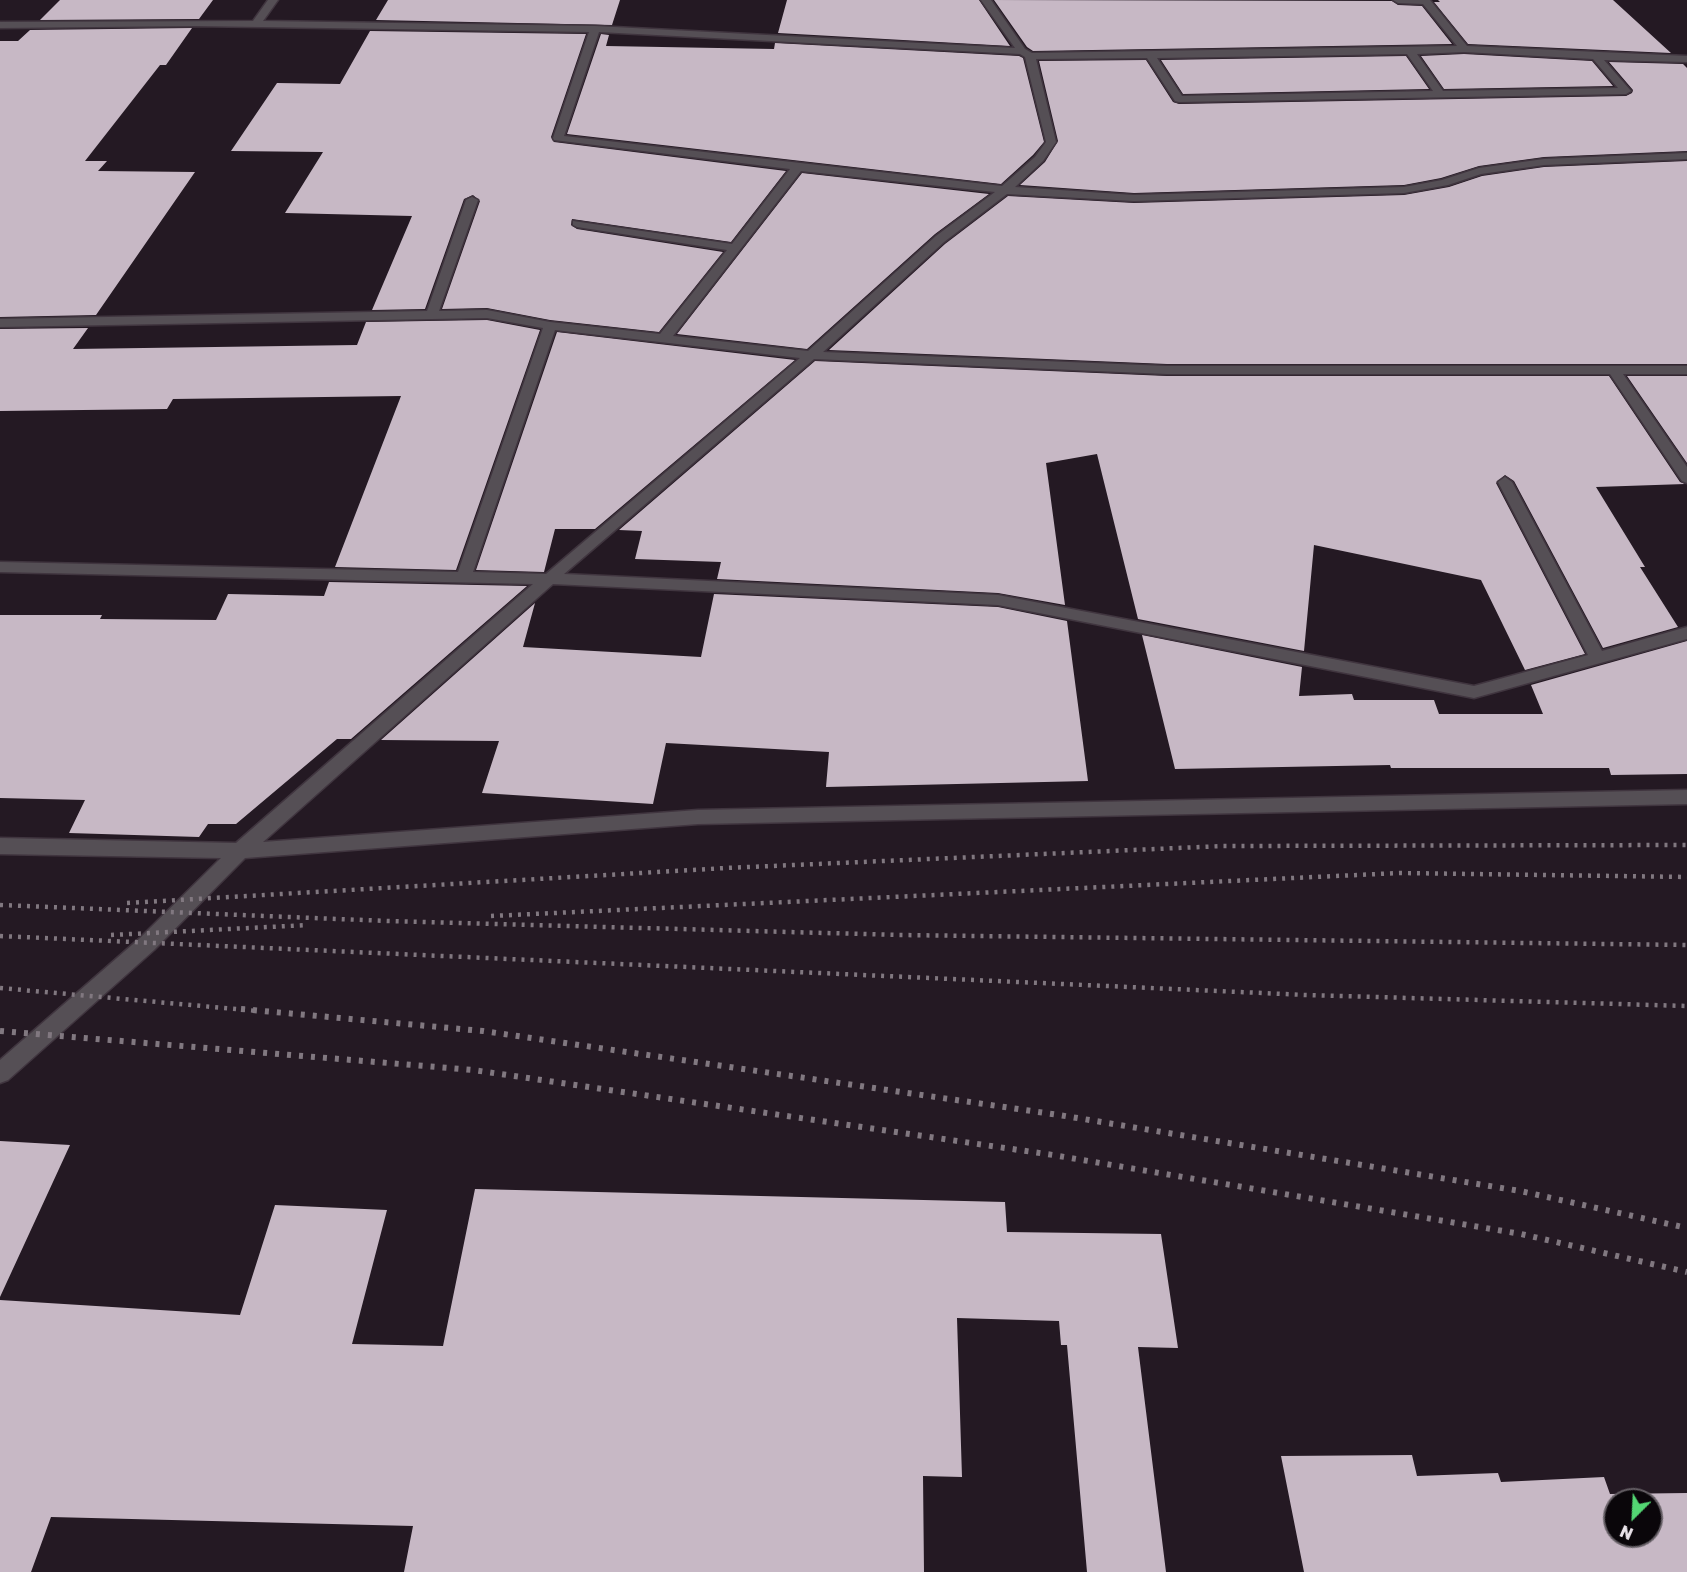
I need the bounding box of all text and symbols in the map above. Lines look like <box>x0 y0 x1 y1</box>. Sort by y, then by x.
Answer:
north arrow <box>1603 1488 1663 1548</box>
text: N <box>1617 1521 1636 1544</box>

